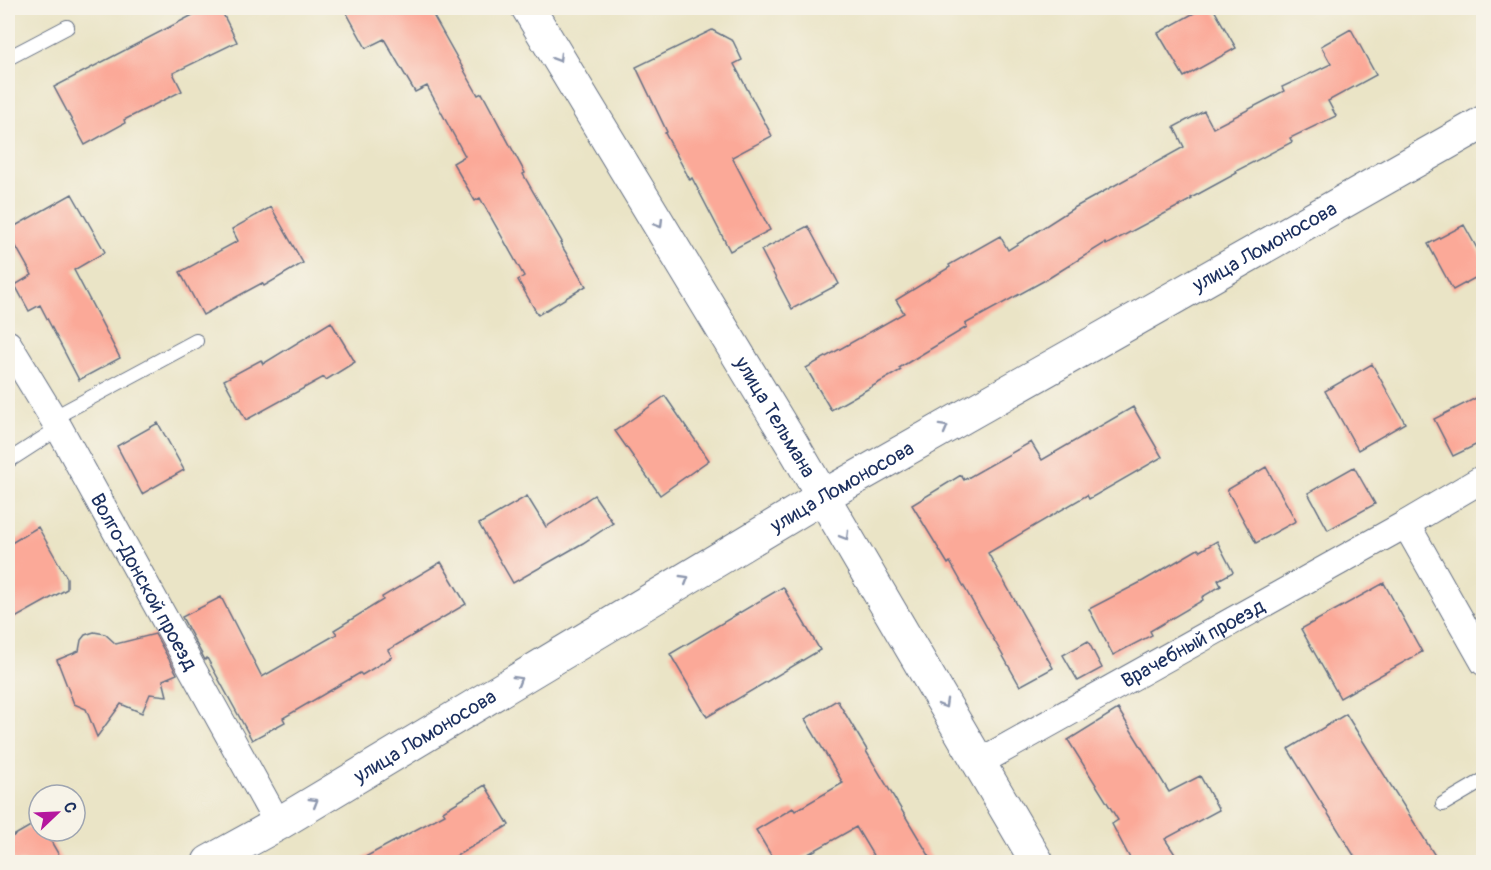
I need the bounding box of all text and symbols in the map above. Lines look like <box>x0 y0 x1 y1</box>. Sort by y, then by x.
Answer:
one-way arrow <box>550 52 562 62</box>
street label: улица Ломоносова <box>1187 196 1341 298</box>
one-way arrow <box>652 218 663 228</box>
street label: улица Тельмана <box>729 351 821 482</box>
one-way arrow <box>938 424 948 435</box>
street label: улица Ломоносова <box>765 436 918 539</box>
street label: Волго-Донской проезд <box>85 489 203 675</box>
one-way arrow <box>838 530 850 540</box>
one-way arrow <box>679 575 689 586</box>
street label: Врачебный проезд <box>1117 594 1269 693</box>
one-way arrow <box>512 675 522 687</box>
street label: улица Ломоносова <box>348 684 501 789</box>
one-way arrow <box>937 698 948 708</box>
north arrow <box>27 783 87 843</box>
one-way arrow <box>308 797 318 809</box>
text: С <box>59 799 81 816</box>

